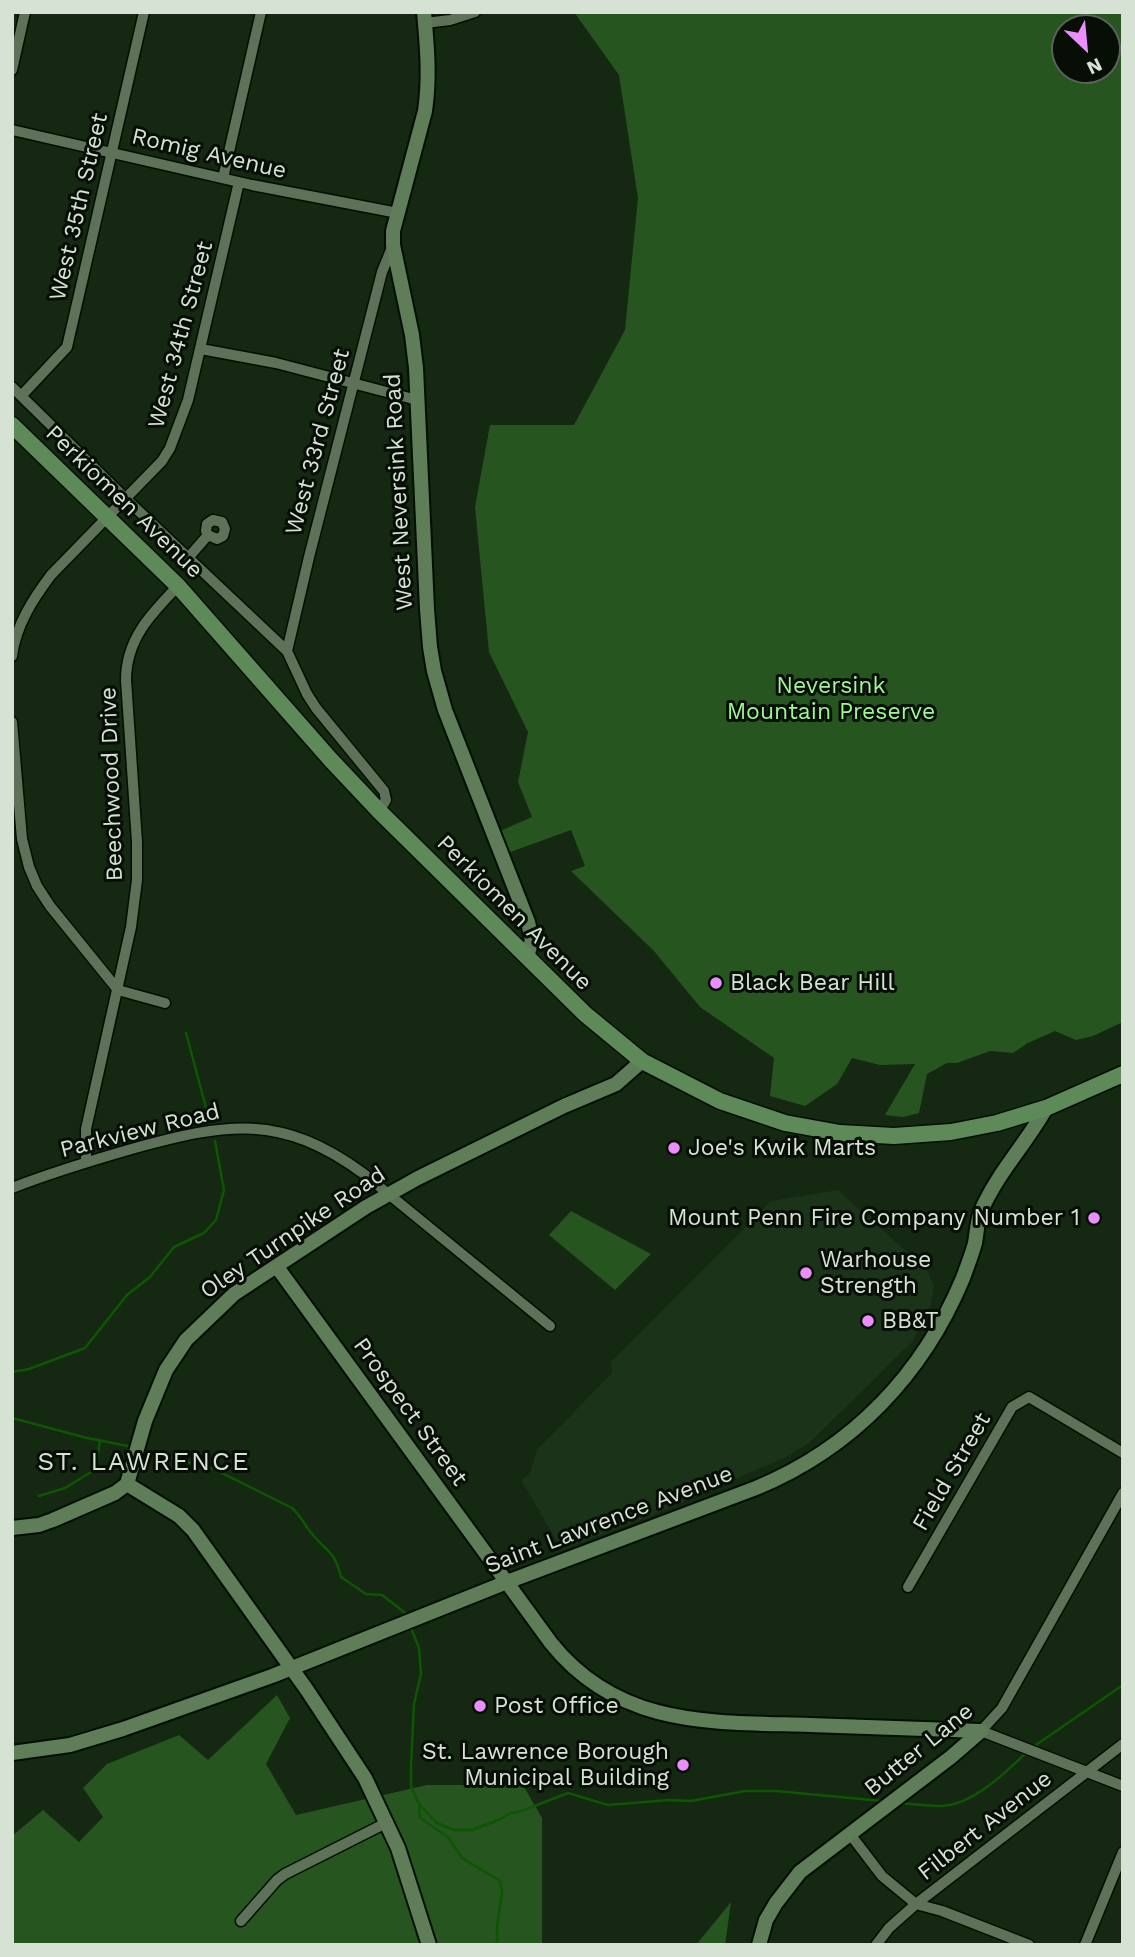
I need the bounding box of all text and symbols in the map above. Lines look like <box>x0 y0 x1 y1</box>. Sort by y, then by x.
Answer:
north arrow <box>1051 14 1121 84</box>
text: N <box>1083 53 1106 80</box>
street label: West 35th Street <box>44 110 114 304</box>
street label: Romig Avenue <box>129 123 289 185</box>
street label: West 34th Street <box>143 238 219 432</box>
street label: West 33rd Street <box>280 346 356 538</box>
street label: West Neversink Road <box>379 373 419 611</box>
street label: Perkiomen Avenue <box>40 420 208 584</box>
park label: Neversink Mountain Preserve <box>727 672 935 726</box>
street label: Beechwood Drive <box>95 686 129 882</box>
street label: Perkiomen Avenue <box>431 830 597 996</box>
place label: Black Bear Hill <box>730 969 894 997</box>
marker: Black Bear Hill <box>708 975 724 991</box>
street label: Parkview Road <box>57 1098 223 1164</box>
place label: Joe's Kwik Marts <box>688 1134 876 1162</box>
marker: Joe's Kwik Marts <box>666 1140 682 1156</box>
street label: Oley Turnpike Road <box>195 1161 391 1305</box>
place label: Mount Penn Fire Company Number 1 <box>668 1204 1080 1232</box>
marker: Mount Penn Fire Company Number 1 <box>1086 1210 1102 1226</box>
place label: Warhouse Strength <box>820 1246 931 1300</box>
marker: Warhouse Strength <box>798 1265 814 1281</box>
place label: BB&T <box>882 1307 939 1335</box>
marker: BB&T <box>860 1313 876 1329</box>
street label: Prospect Street <box>347 1333 473 1491</box>
street label: Field Street <box>907 1408 997 1536</box>
district label: ST. LAWRENCE <box>39 1446 249 1478</box>
street label: Saint Lawrence Avenue <box>481 1460 737 1580</box>
place label: Post Office <box>494 1692 619 1720</box>
marker: Post Office <box>472 1698 488 1714</box>
street label: Butter Lane <box>859 1698 979 1802</box>
place label: St. Lawrence Borough Municipal Building <box>422 1738 669 1792</box>
marker: St. Lawrence Borough Municipal Building <box>675 1757 691 1773</box>
street label: Filbert Avenue <box>913 1765 1057 1887</box>

